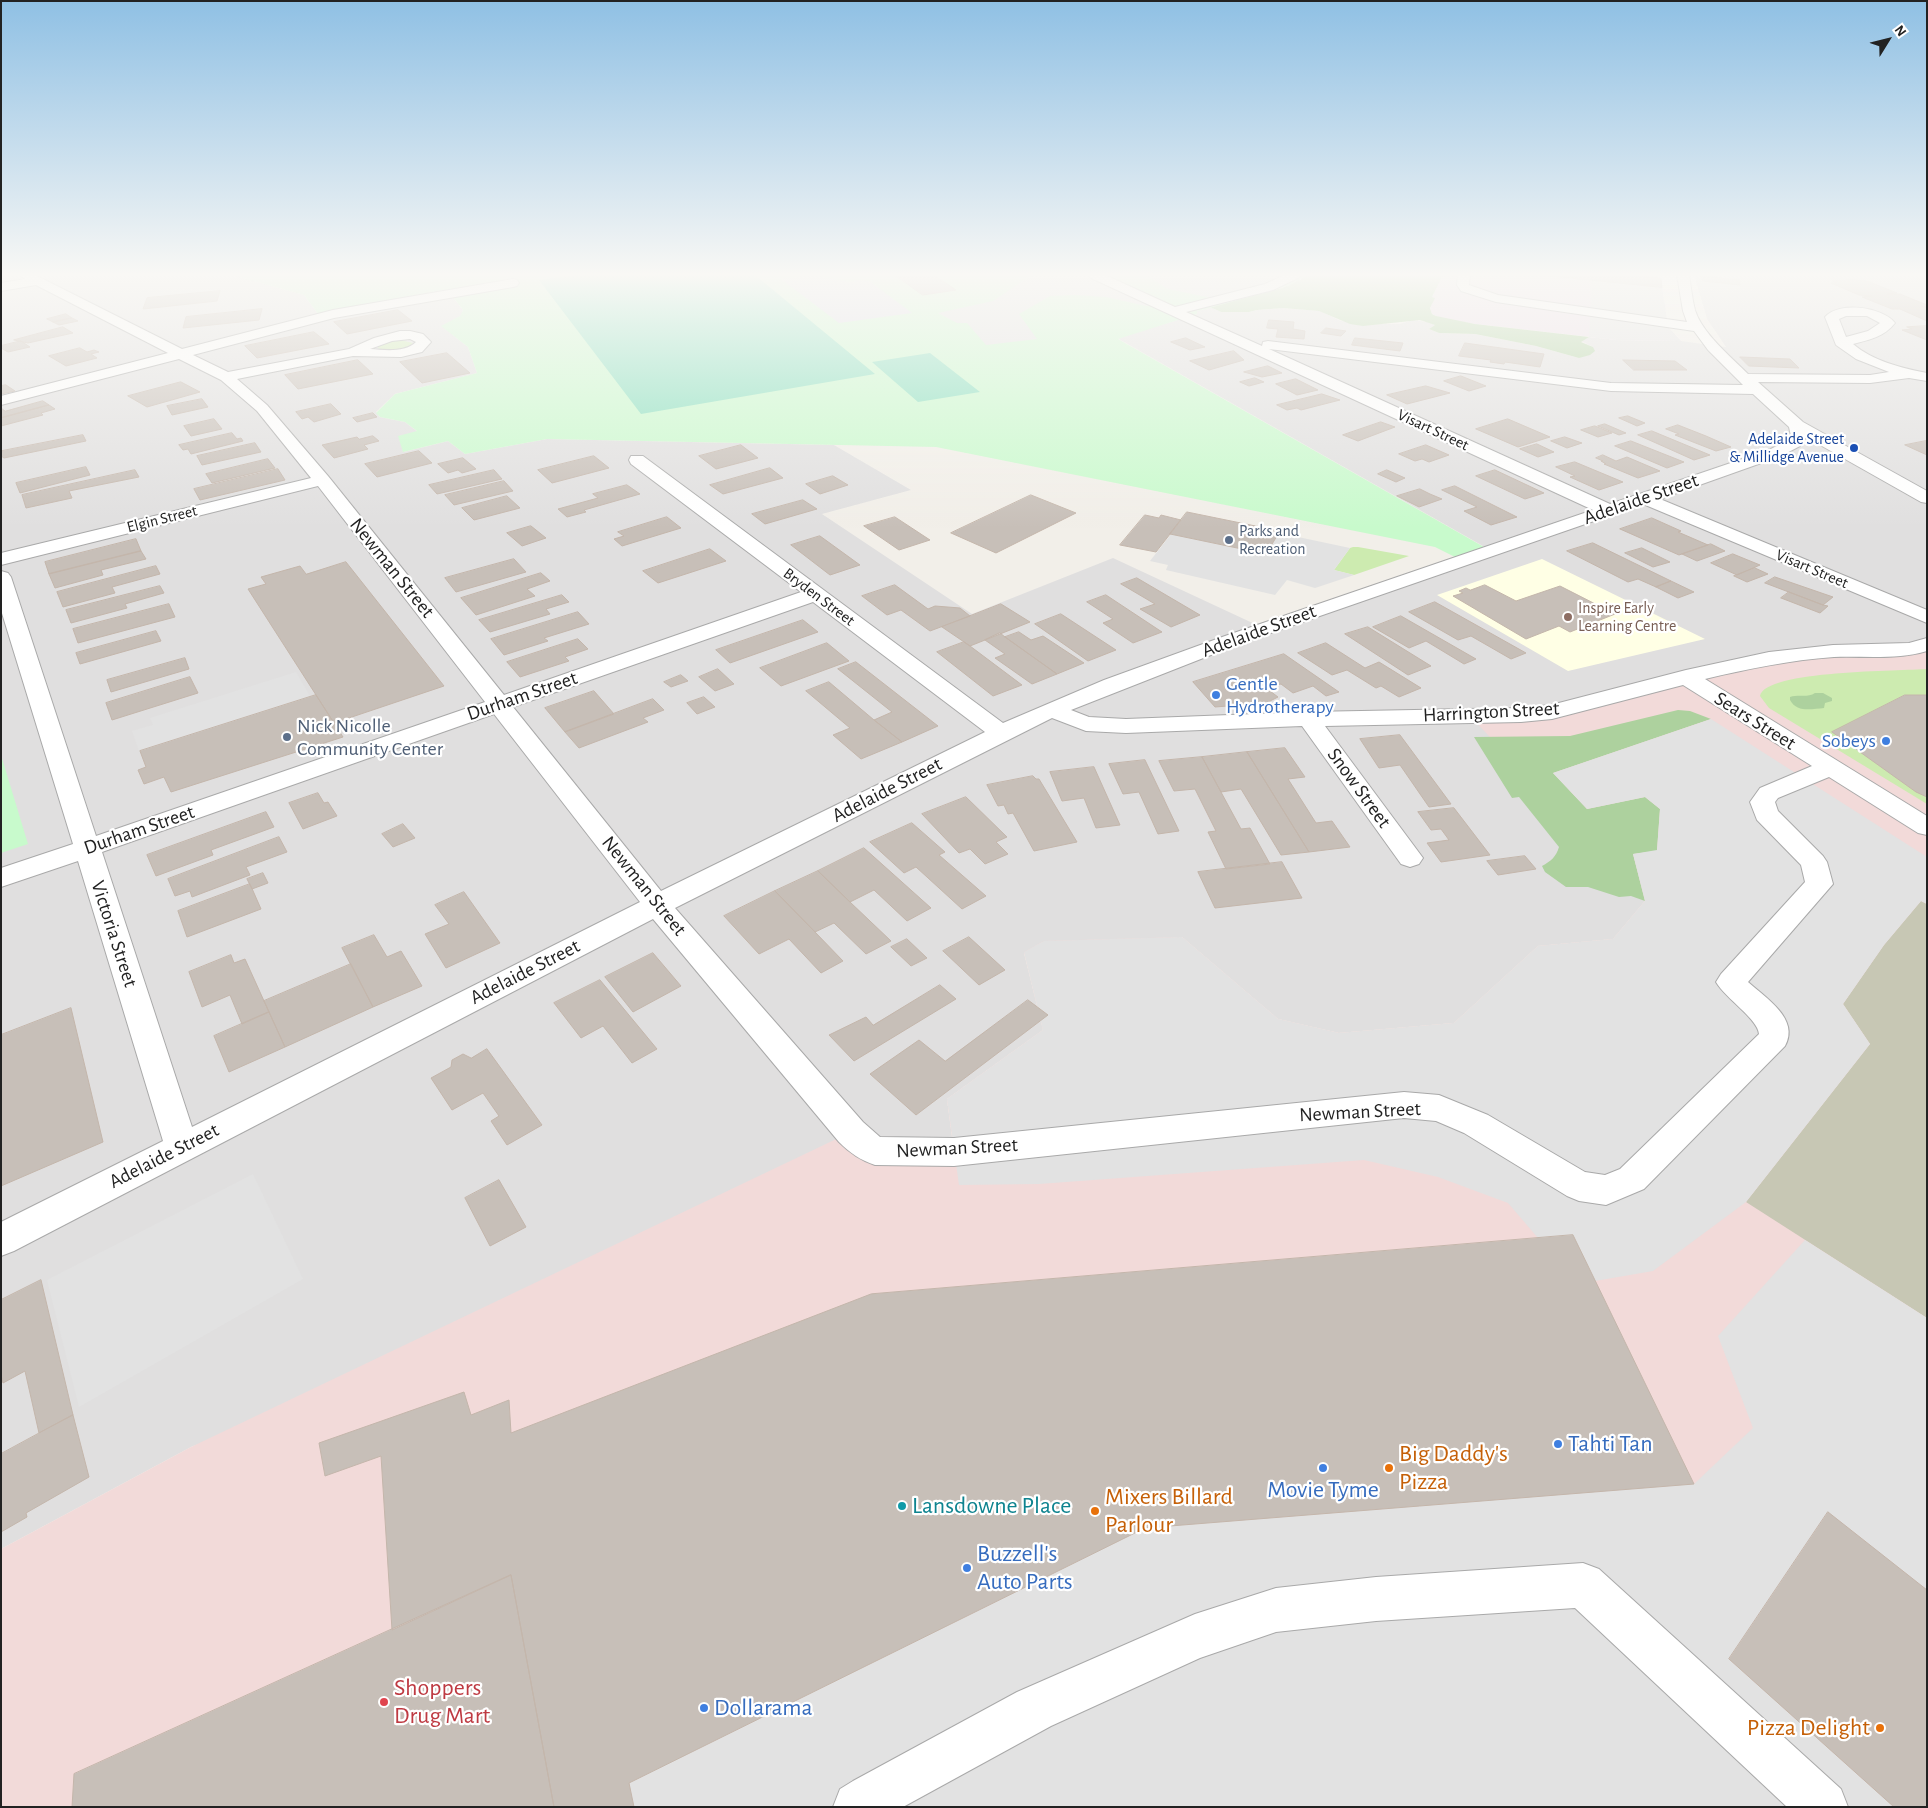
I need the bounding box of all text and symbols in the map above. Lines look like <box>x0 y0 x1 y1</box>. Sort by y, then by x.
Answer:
north arrow <box>1863 15 1913 65</box>
text: N <box>1892 23 1909 39</box>
street label: Visart Street <box>1394 405 1472 455</box>
place label: Adelaide Street & Millidge Avenue <box>1729 429 1844 467</box>
marker: Adelaide Street & Millidge Avenue <box>1848 442 1860 454</box>
street label: Adelaide Street <box>1580 468 1702 530</box>
street label: Elgin Street <box>125 501 199 537</box>
street label: Newman Street <box>344 513 440 623</box>
place label: Parks and Recreation <box>1239 521 1306 559</box>
marker: Parks and Recreation <box>1223 534 1235 546</box>
street label: Visart Street <box>1773 545 1851 593</box>
street label: Bryden Street <box>779 564 859 630</box>
place label: Inspire Early Learning Centre <box>1578 598 1676 636</box>
street label: Adelaide Street <box>1199 599 1319 663</box>
marker: Inspire Early Learning Centre <box>1562 611 1574 623</box>
street label: Durham Street <box>464 666 580 726</box>
place label: Gentle Hydrotherapy <box>1226 672 1334 719</box>
street label: Sears Street <box>1710 687 1800 755</box>
marker: Gentle Hydrotherapy <box>1210 689 1222 701</box>
street label: Harrington Street <box>1422 696 1560 728</box>
place label: Nick Nicolle Community Center <box>297 714 443 761</box>
place label: Sobeys <box>1822 729 1876 753</box>
marker: Nick Nicolle Community Center <box>281 731 293 743</box>
marker: Sobeys <box>1880 735 1892 747</box>
street label: Snow Street <box>1322 743 1396 833</box>
street label: Adelaide Street <box>828 752 946 828</box>
street label: Durham Street <box>81 800 197 860</box>
street label: Newman Street <box>596 831 692 941</box>
street label: Victoria Street <box>86 878 142 990</box>
street label: Adelaide Street <box>466 934 584 1010</box>
street label: Newman Street <box>1299 1097 1421 1127</box>
street label: Adelaide Street <box>105 1118 223 1194</box>
street label: Newman Street <box>896 1133 1018 1163</box>
place label: Tahti Tan <box>1568 1430 1653 1458</box>
marker: Tahti Tan <box>1552 1438 1564 1450</box>
place label: Big Daddy's Pizza <box>1399 1440 1508 1496</box>
marker: Movie Tyme <box>1317 1462 1329 1474</box>
marker: Big Daddy's Pizza <box>1383 1462 1395 1474</box>
place label: Movie Tyme <box>1267 1476 1379 1504</box>
place label: Mixers Billard Parlour <box>1105 1483 1233 1539</box>
place label: Lansdowne Place <box>912 1492 1071 1520</box>
marker: Lansdowne Place <box>896 1500 908 1512</box>
marker: Mixers Billard Parlour <box>1089 1505 1101 1517</box>
place label: Buzzell's Auto Parts <box>977 1540 1073 1596</box>
marker: Buzzell's Auto Parts <box>961 1562 973 1574</box>
place label: Shoppers Drug Mart <box>394 1674 490 1730</box>
place label: Dollarama <box>714 1694 813 1722</box>
marker: Shoppers Drug Mart <box>378 1696 390 1708</box>
marker: Dollarama <box>698 1702 710 1714</box>
place label: Pizza Delight <box>1747 1714 1870 1742</box>
marker: Pizza Delight <box>1874 1722 1886 1734</box>

